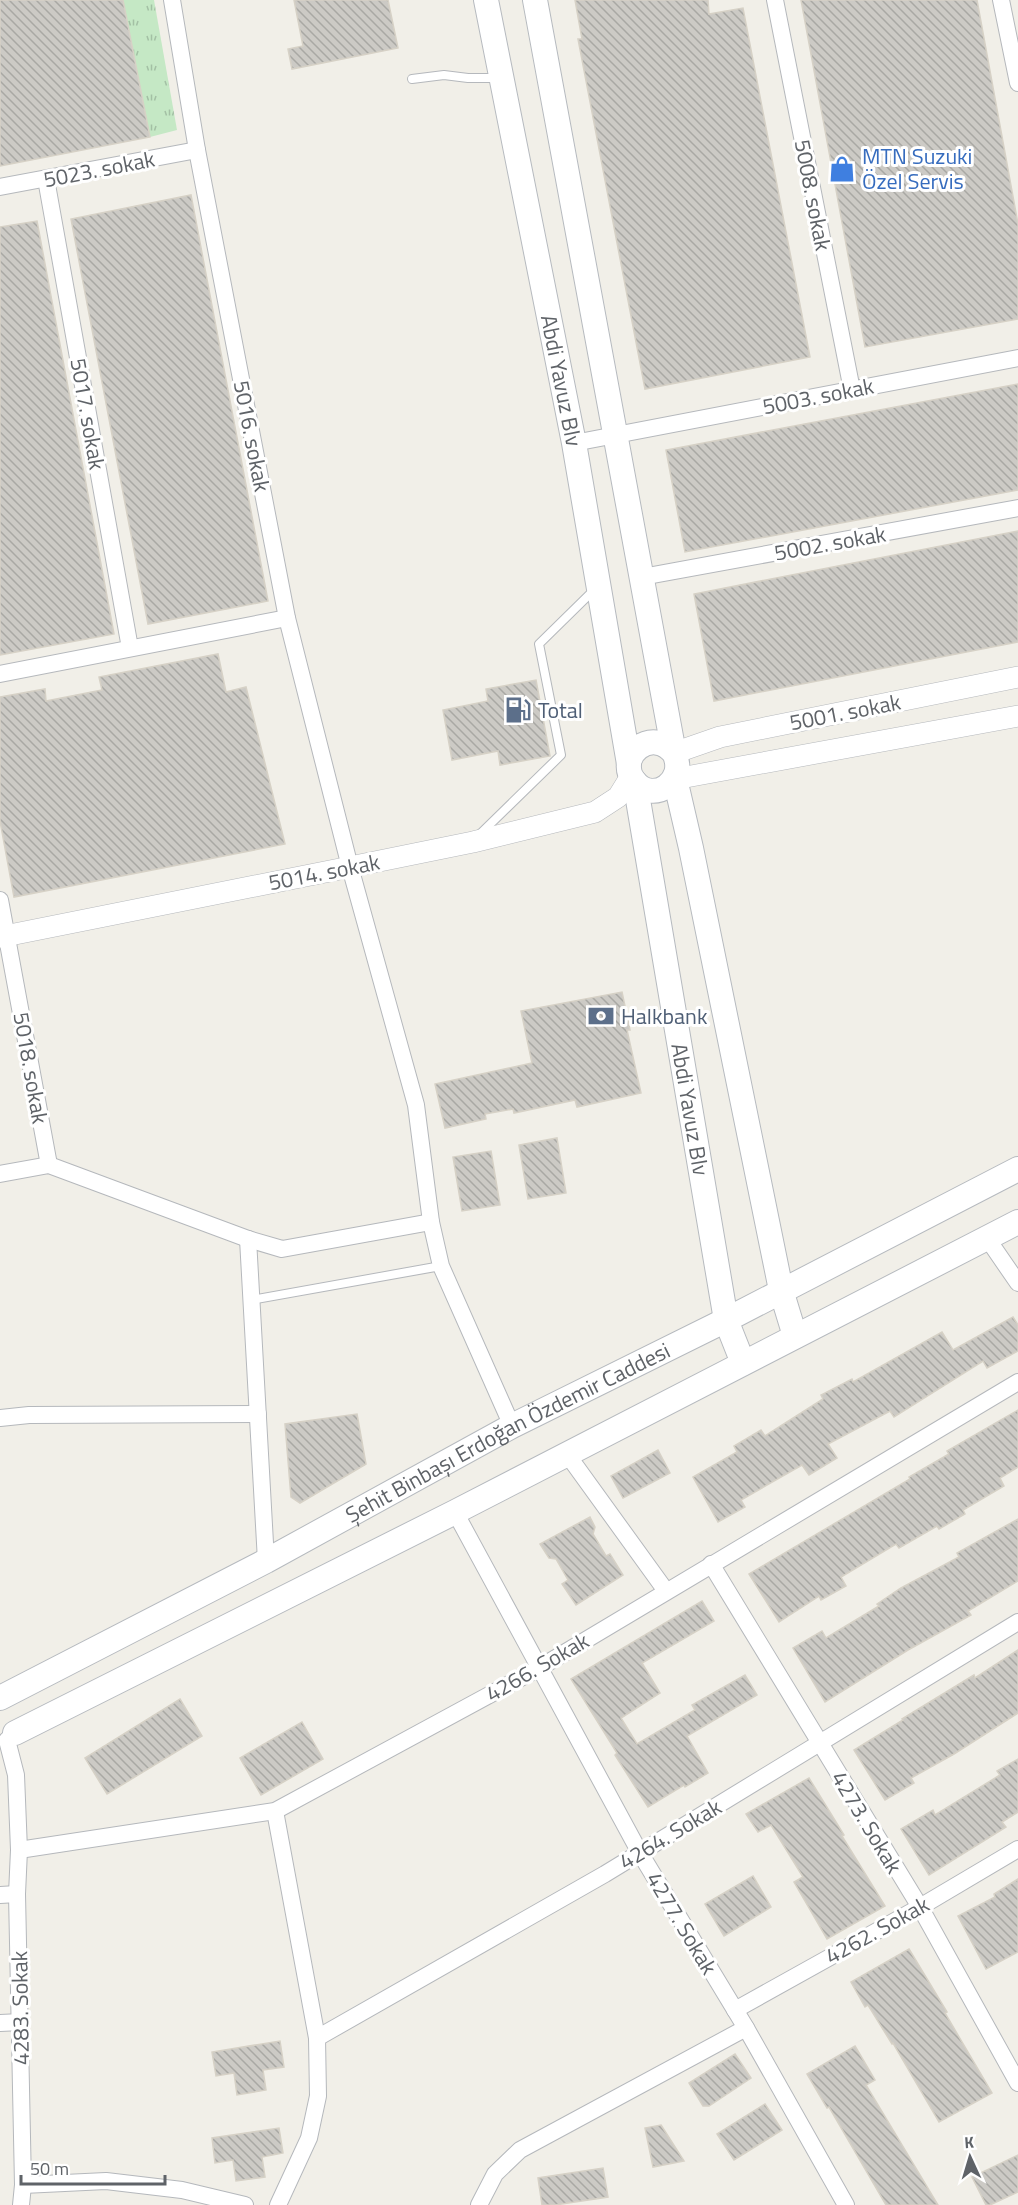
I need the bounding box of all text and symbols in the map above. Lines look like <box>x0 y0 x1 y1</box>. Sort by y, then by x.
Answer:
street label: 5008. sokak <box>786 136 841 254</box>
place label: MTN Suzuki Özel Servis <box>862 139 972 198</box>
street label: 5023. sokak <box>40 141 158 196</box>
shop icon: MTN Suzuki Özel Servis <box>827 154 857 184</box>
street label: Abdi Yavuz Blv <box>532 312 591 450</box>
street label: 5017. sokak <box>61 356 115 473</box>
street label: 5003. sokak <box>759 368 877 423</box>
street label: 5016. sokak <box>225 377 280 495</box>
street label: 5002. sokak <box>772 516 889 570</box>
street label: 5001. sokak <box>786 684 904 739</box>
place label: Total <box>538 693 583 727</box>
fuel station icon: Total <box>503 695 533 725</box>
street label: 5014. sokak <box>265 844 383 899</box>
place label: Halkbank <box>621 999 708 1033</box>
bank icon: Halkbank <box>586 1001 616 1031</box>
street label: 5018. sokak <box>4 1010 58 1127</box>
street label: Abdi Yavuz Blv <box>662 1041 718 1179</box>
street label: Şehit Binbaşı Erdoğan Özdemir Caddesi <box>339 1333 676 1531</box>
street label: 4266. Sokak <box>479 1623 595 1710</box>
street label: 4273. Sokak <box>823 1764 911 1880</box>
street label: 4264. Sokak <box>612 1790 728 1878</box>
street label: 4277. Sokak <box>638 1865 726 1981</box>
street label: 4262. Sokak <box>819 1887 936 1973</box>
street label: 4283. Sokak <box>2 1950 38 2066</box>
north arrow <box>940 2127 1000 2187</box>
text: K <box>963 2130 975 2154</box>
scale bar <box>21 2148 165 2186</box>
text: 50 m <box>30 2155 69 2182</box>

